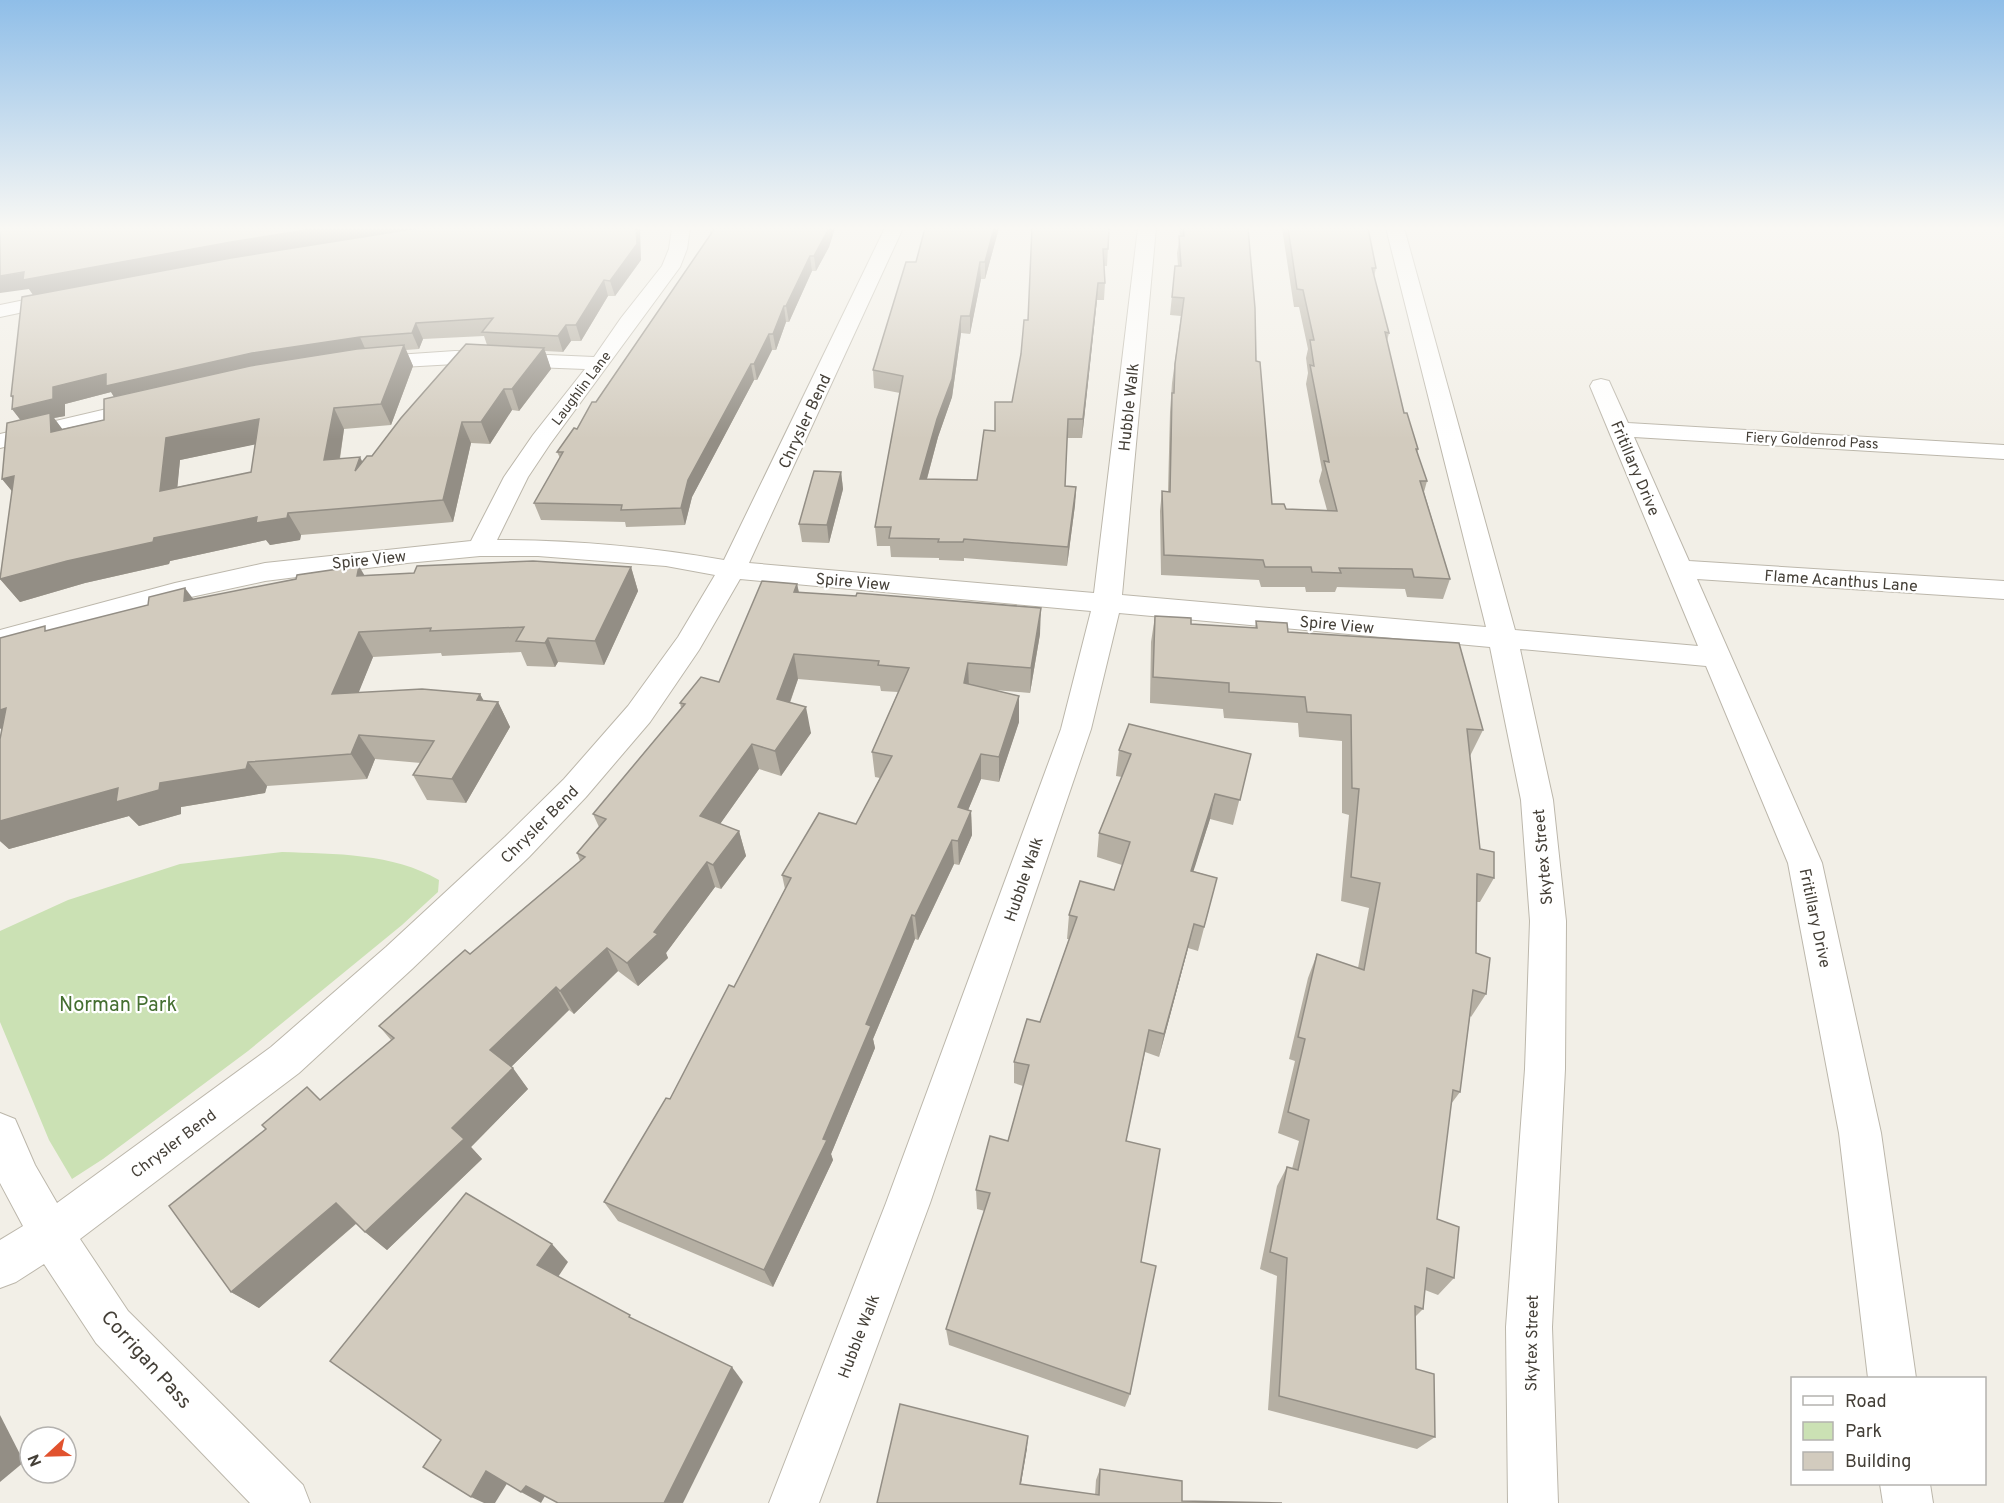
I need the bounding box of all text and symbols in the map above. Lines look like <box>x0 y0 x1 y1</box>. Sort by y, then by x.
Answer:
street label: Laughlin Lane <box>549 349 616 429</box>
street label: Hubble Walk <box>1115 362 1145 452</box>
street label: Chrysler Bend <box>775 371 836 472</box>
street label: Fritillary Drive <box>1605 418 1663 519</box>
street label: Fiery Goldenrod Pass <box>1745 430 1879 453</box>
street label: Spire View <box>331 547 407 575</box>
street label: Flame Acanthus Lane <box>1763 567 1918 597</box>
street label: Spire View <box>815 570 891 596</box>
street label: Spire View <box>1299 613 1375 639</box>
street label: Chrysler Bend <box>497 782 584 869</box>
street label: Skytex Street <box>1530 808 1558 906</box>
street label: Hubble Walk <box>1001 835 1049 925</box>
street label: Fritillary Drive <box>1794 867 1834 970</box>
park label: Norman Park <box>59 993 177 1019</box>
street label: Chrysler Bend <box>127 1106 221 1183</box>
street label: Hubble Walk <box>835 1292 885 1382</box>
street label: Skytex Street <box>1522 1295 1544 1391</box>
street label: Corrigan Pass <box>94 1306 197 1415</box>
legend <box>1791 1377 1986 1485</box>
text: Road <box>1845 1391 1887 1414</box>
text: Park <box>1845 1421 1882 1444</box>
north arrow <box>18 1425 78 1485</box>
text: N <box>25 1451 47 1469</box>
text: Building <box>1845 1451 1911 1474</box>

